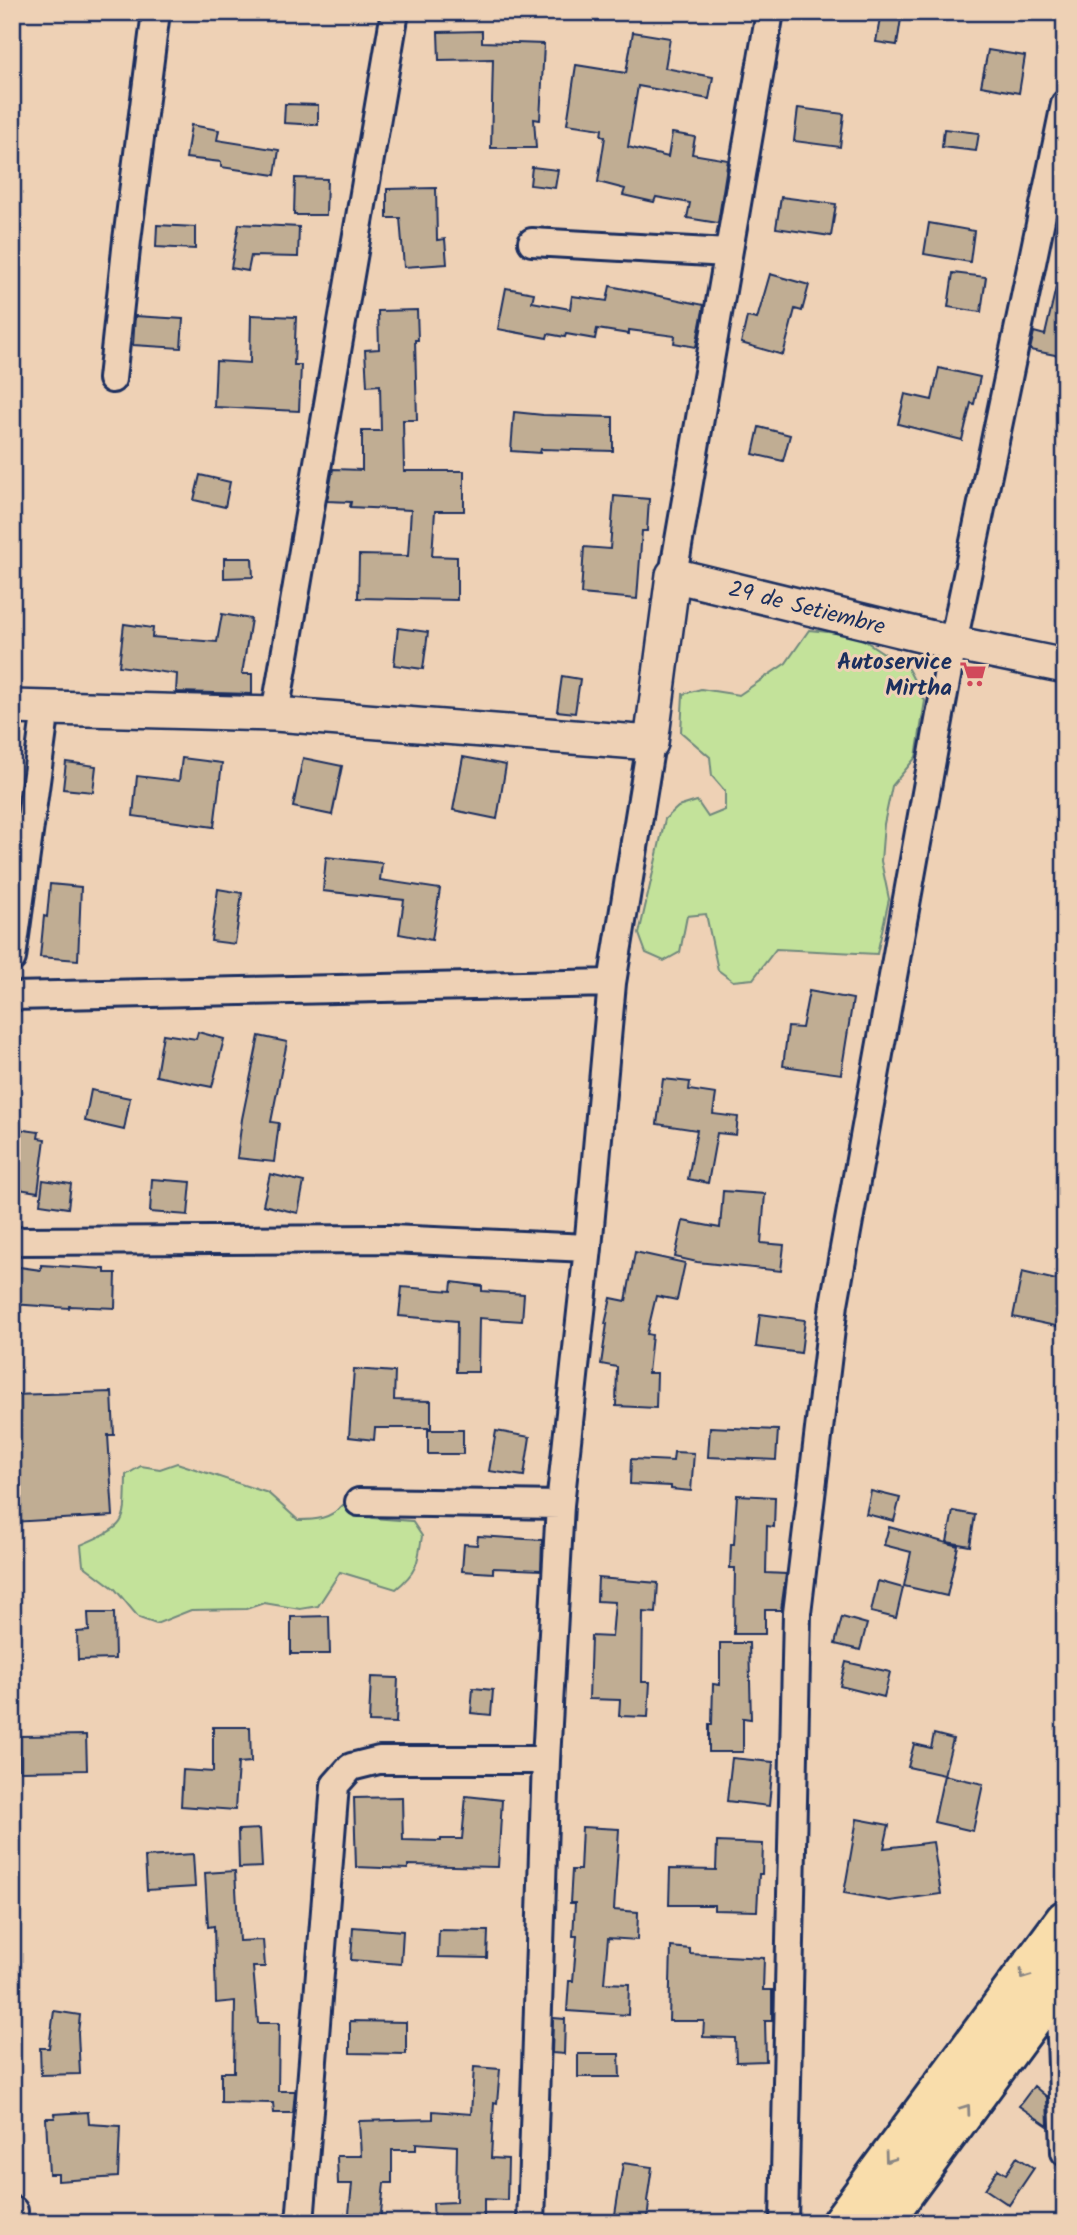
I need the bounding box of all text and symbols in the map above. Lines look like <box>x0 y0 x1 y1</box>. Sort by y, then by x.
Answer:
street label: 29 de Setiembre <box>724 572 889 646</box>
place label: Autoservice Mirtha <box>837 645 952 707</box>
supermarket icon: Autoservice Mirtha <box>958 659 988 689</box>
one-way arrow <box>1020 1967 1033 1979</box>
one-way arrow <box>958 2104 970 2116</box>
one-way arrow <box>885 2150 898 2163</box>

